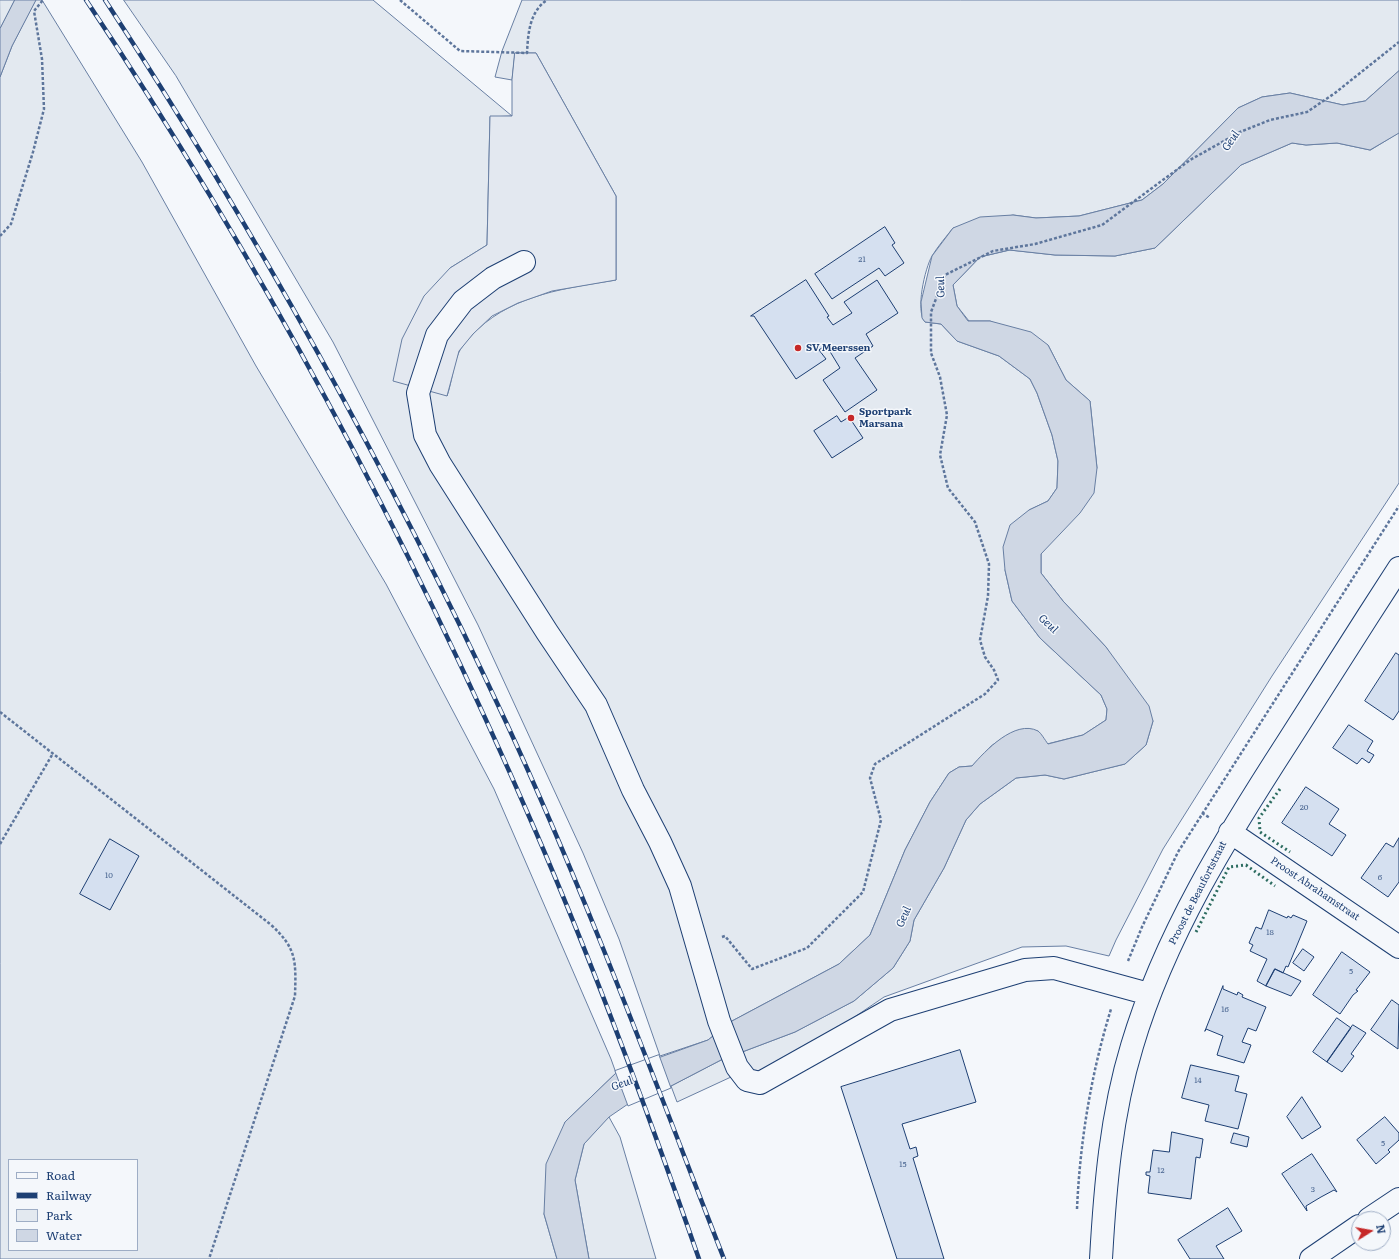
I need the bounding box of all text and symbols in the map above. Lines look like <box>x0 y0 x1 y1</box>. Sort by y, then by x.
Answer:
water label: Geul <box>1219 128 1243 154</box>
house number: 21 <box>858 255 866 265</box>
water label: Geul <box>934 276 948 298</box>
place label: SV Meerssen <box>806 342 871 354</box>
marker: SV Meerssen <box>793 343 803 353</box>
place label: Sportpark Marsana <box>859 406 912 430</box>
marker: Sportpark Marsana <box>846 413 856 423</box>
water label: Geul <box>1036 612 1060 636</box>
house number: 20 <box>1300 803 1308 813</box>
street label: Proost de Beaufortstraat <box>1167 839 1229 947</box>
street label: Proost Abrahamstraat <box>1268 855 1362 923</box>
house number: 10 <box>105 871 113 881</box>
house number: 6 <box>1378 873 1382 883</box>
water label: Geul <box>894 904 914 930</box>
house number: 18 <box>1266 928 1274 938</box>
house number: 5 <box>1349 967 1353 977</box>
house number: 16 <box>1221 1005 1229 1015</box>
water label: Geul <box>609 1074 635 1094</box>
house number: 14 <box>1194 1076 1202 1086</box>
house number: 5 <box>1381 1139 1385 1149</box>
legend <box>8 1159 138 1251</box>
house number: 15 <box>899 1160 907 1170</box>
text: Road <box>46 1166 75 1184</box>
house number: 12 <box>1157 1166 1165 1176</box>
house number: 3 <box>1311 1185 1315 1195</box>
text: Railway <box>46 1186 92 1204</box>
text: Park <box>46 1206 72 1224</box>
north arrow <box>1351 1211 1391 1251</box>
text: N <box>1373 1223 1391 1235</box>
text: Water <box>46 1226 82 1244</box>

